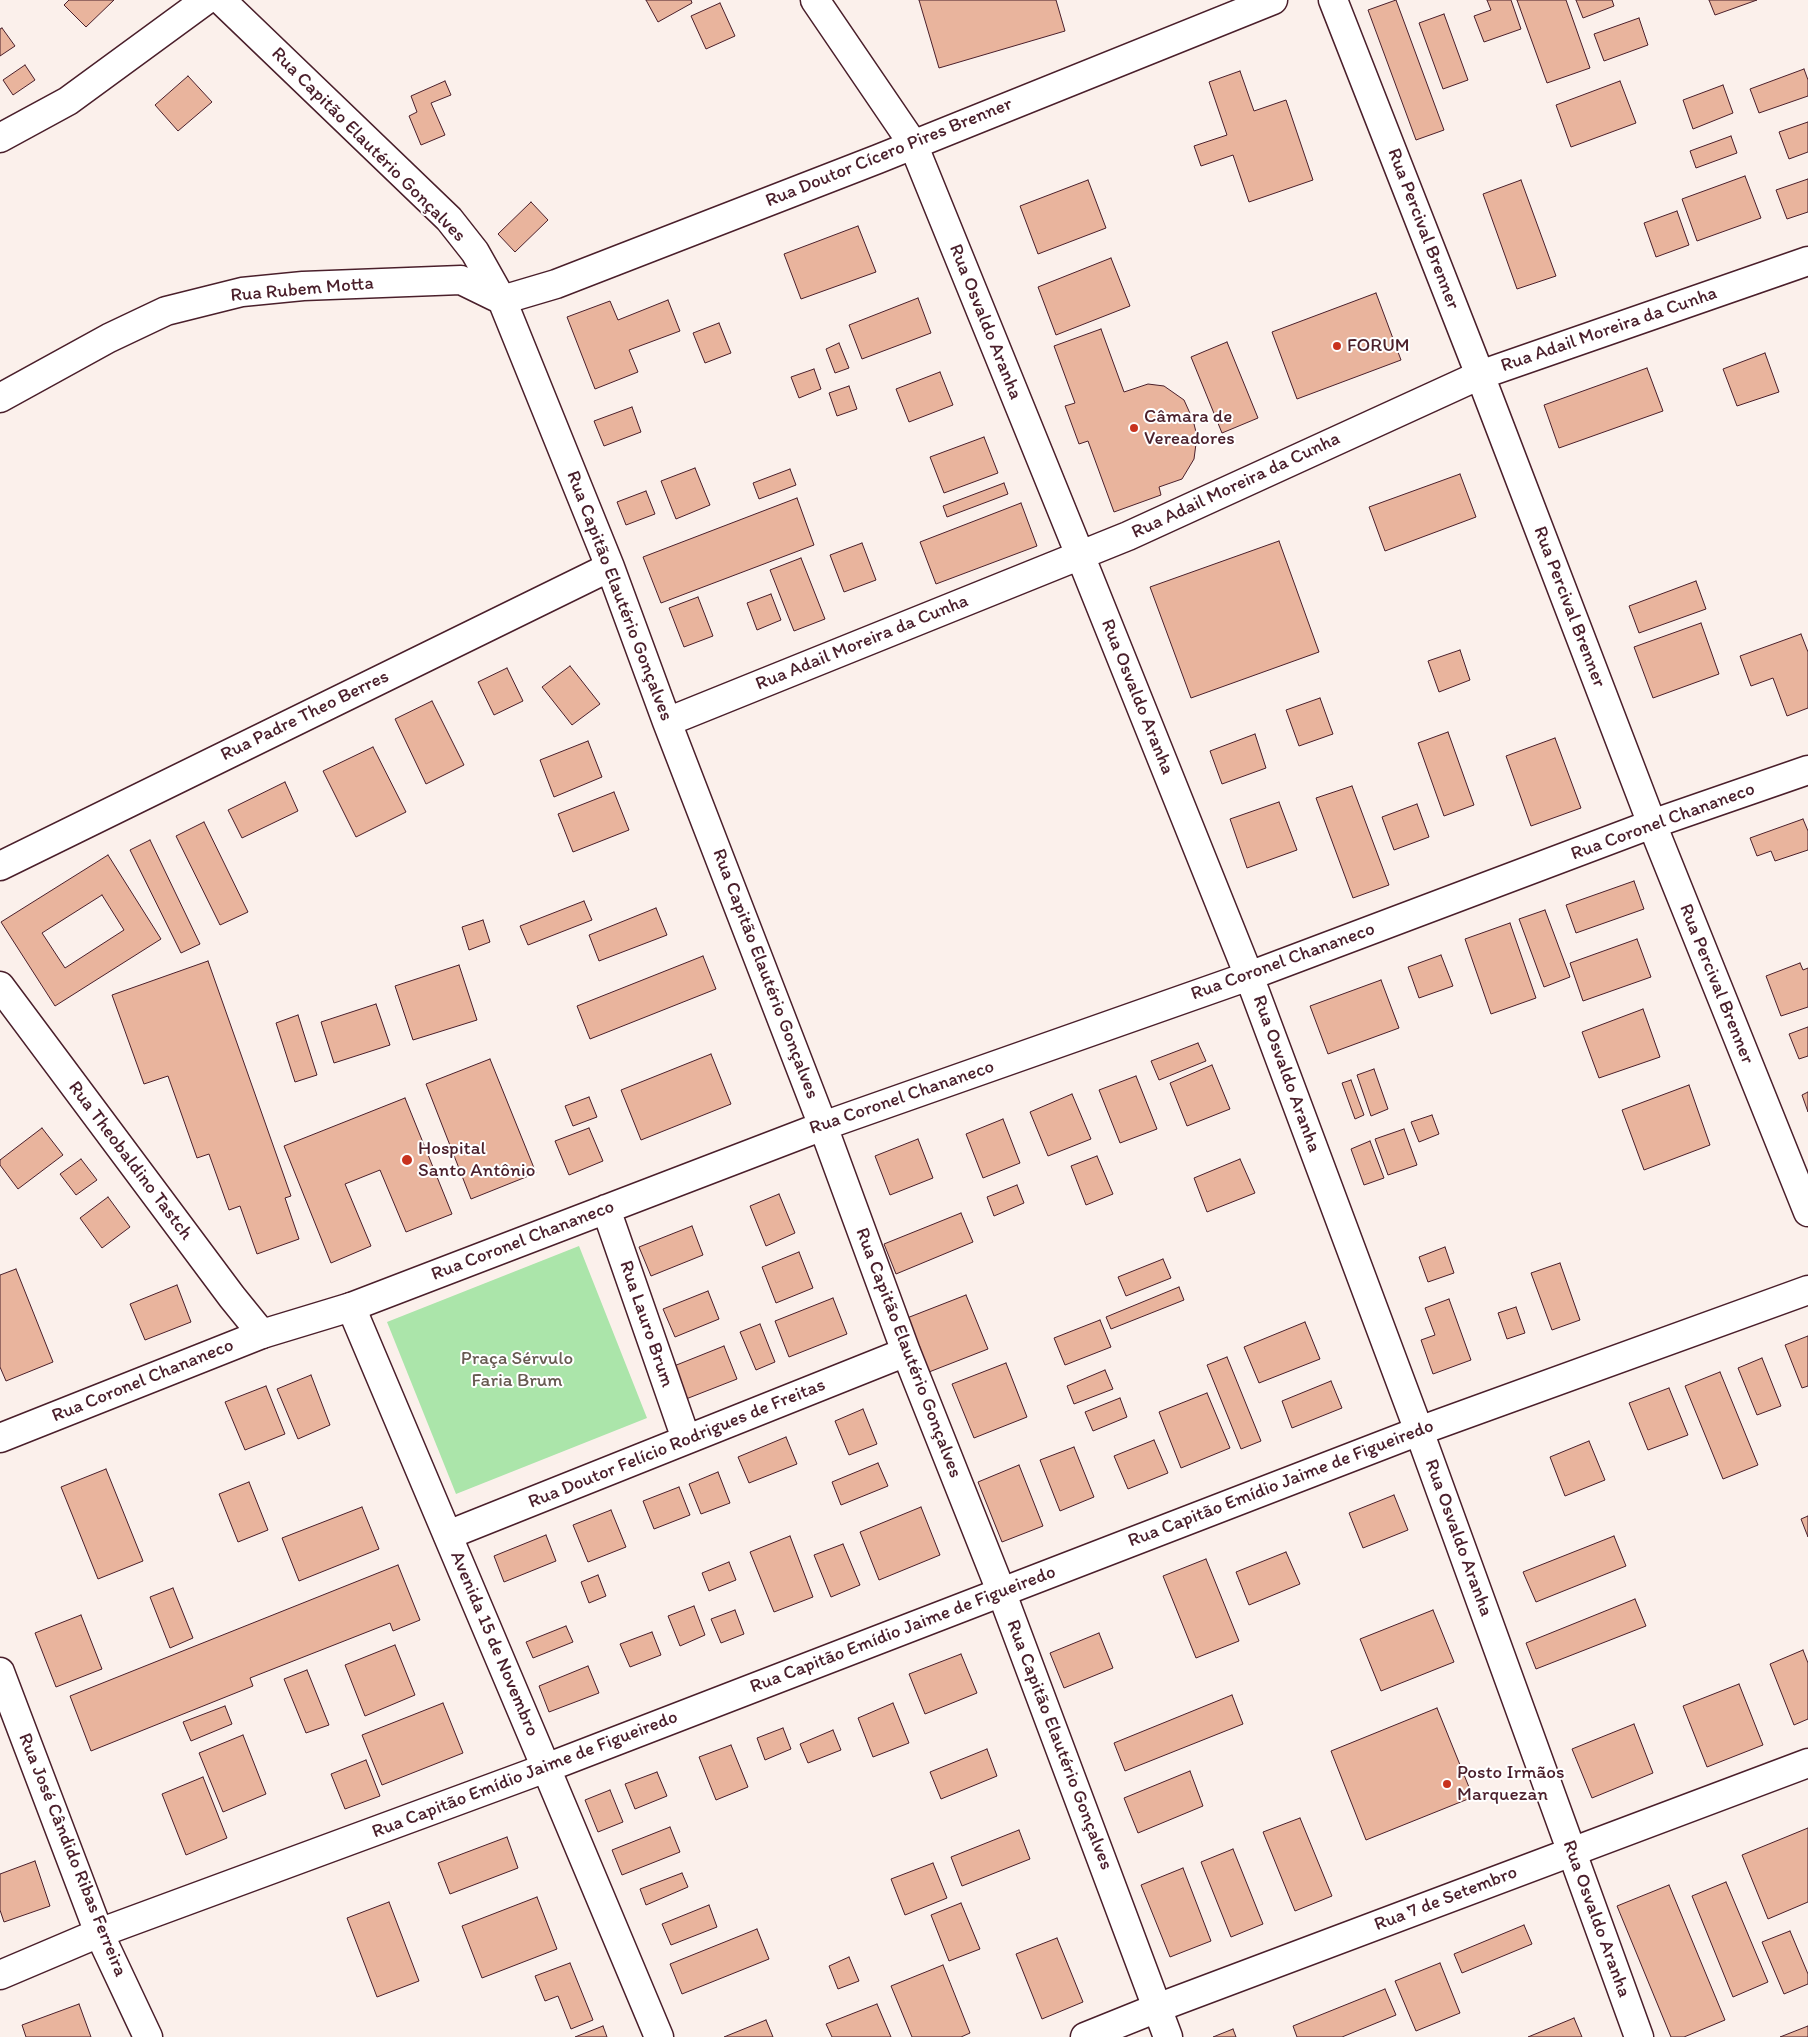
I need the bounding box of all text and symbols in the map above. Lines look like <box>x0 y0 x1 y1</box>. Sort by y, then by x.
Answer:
street label: Rua Capitão Elautério Gonçalves <box>266 43 470 247</box>
street label: Rua Doutor Cícero Pires Brenner <box>762 93 1016 213</box>
street label: Rua Percival Brenner <box>1382 145 1464 313</box>
street label: Rua Osvaldo Aranha <box>943 241 1027 403</box>
street label: Rua Rubem Motta <box>229 272 375 308</box>
street label: Rua Adail Moreira da Cunha <box>1498 282 1720 378</box>
place label: FORUM <box>1347 335 1410 357</box>
marker: FORUM <box>1331 340 1343 352</box>
place label: Câmara de Vereadores <box>1144 406 1235 450</box>
marker: Câmara de Vereadores <box>1128 422 1140 434</box>
street label: Rua Adail Moreira da Cunha <box>1128 428 1344 544</box>
street label: Rua Capitão Elautério Gonçalves <box>561 468 677 724</box>
street label: Rua Percival Brenner <box>1528 523 1610 691</box>
street label: Rua Adail Moreira da Cunha <box>752 590 972 696</box>
street label: Rua Osvaldo Aranha <box>1095 616 1179 778</box>
street label: Rua Padre Theo Berres <box>217 665 393 767</box>
street label: Rua Coronel Chananeco <box>1568 778 1758 866</box>
street label: Rua Capitão Elautério Gonçalves <box>707 846 823 1102</box>
street label: Rua Percival Brenner <box>1673 901 1759 1067</box>
street label: Rua Coronel Chananeco <box>1188 918 1378 1006</box>
street label: Rua Osvaldo Aranha <box>1247 992 1325 1156</box>
street label: Rua Coronel Chananeco <box>807 1056 997 1140</box>
street label: Rua Theobaldino Tastch <box>63 1077 197 1245</box>
place label: Hospital Santo Antônio <box>418 1138 535 1182</box>
marker: Hospital Santo Antônio <box>400 1153 414 1167</box>
street label: Rua Coronel Chananeco <box>428 1196 618 1286</box>
street label: Rua Capitão Elautério Gonçalves <box>850 1225 966 1481</box>
street label: Rua Lauro Brum <box>614 1258 678 1390</box>
street label: Rua Coronel Chananeco <box>49 1334 237 1428</box>
park label: Praça Sérvulo Faria Brum <box>461 1348 573 1392</box>
street label: Rua Doutor Felício Rodrigues de Freitas <box>525 1374 829 1514</box>
street label: Rua Capitão Emídio Jaime de Figueiredo <box>1125 1415 1437 1553</box>
street label: Rua Osvaldo Aranha <box>1419 1456 1497 1620</box>
street label: Avenida 15 de Novembro <box>445 1548 543 1740</box>
street label: Rua Capitão Emídio Jaime de Figueiredo <box>747 1561 1059 1699</box>
street label: Rua Capitão Elautério Gonçalves <box>1001 1617 1117 1873</box>
street label: Rua Capitão Emídio Jaime de Figueiredo <box>369 1706 681 1844</box>
street label: Rua José Cândido Ribas Ferreira <box>13 1730 131 1980</box>
place label: Posto Irmãos Marquezan <box>1457 1762 1565 1806</box>
marker: Posto Irmãos Marquezan <box>1441 1778 1453 1790</box>
street label: Rua Osvaldo Aranha <box>1557 1837 1635 2001</box>
street label: Rua 7 de Setembro <box>1371 1861 1521 1937</box>

